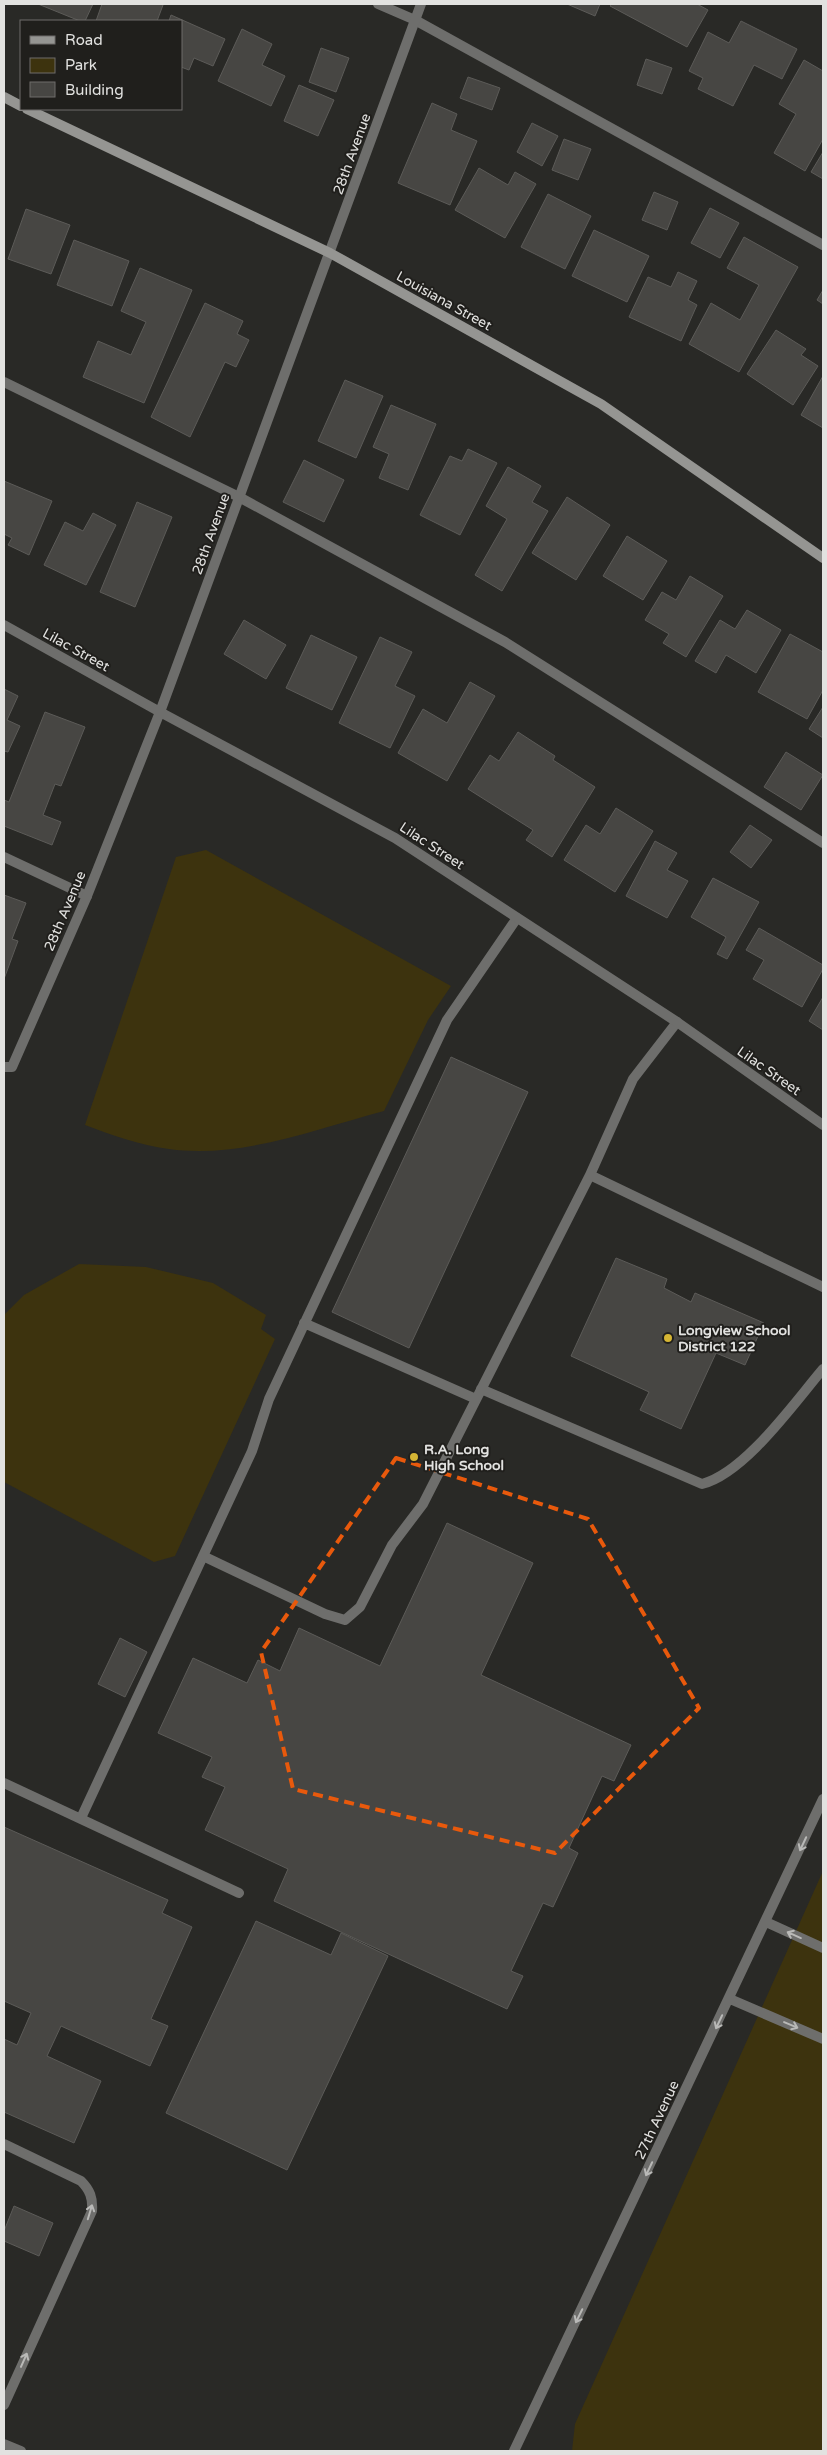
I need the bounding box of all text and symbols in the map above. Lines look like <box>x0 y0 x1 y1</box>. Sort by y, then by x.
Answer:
legend <box>20 20 182 110</box>
text: Road <box>65 31 103 49</box>
text: Park <box>65 56 97 74</box>
text: Building <box>65 81 124 99</box>
street label: 28th Avenue <box>329 111 375 197</box>
street label: Louisiana Street <box>393 268 495 335</box>
street label: 28th Avenue <box>188 491 234 577</box>
street label: Lilac Street <box>40 625 113 676</box>
street label: Lilac Street <box>396 819 468 874</box>
street label: 28th Avenue <box>41 868 89 954</box>
street label: Lilac Street <box>734 1043 805 1100</box>
place label: Longview School District 122 <box>678 1322 791 1355</box>
marker: Longview School District 122 <box>662 1332 674 1344</box>
place label: R.A. Long High School <box>424 1441 504 1474</box>
marker: R.A. Long High School <box>408 1451 420 1463</box>
one-way arrow <box>797 1836 807 1851</box>
one-way arrow <box>787 1930 802 1940</box>
one-way arrow <box>714 2015 724 2030</box>
one-way arrow <box>783 2021 798 2031</box>
street label: 27th Avenue <box>631 2078 683 2162</box>
one-way arrow <box>644 2161 653 2176</box>
one-way arrow <box>85 2204 95 2220</box>
one-way arrow <box>574 2308 583 2323</box>
one-way arrow <box>20 2353 29 2368</box>

